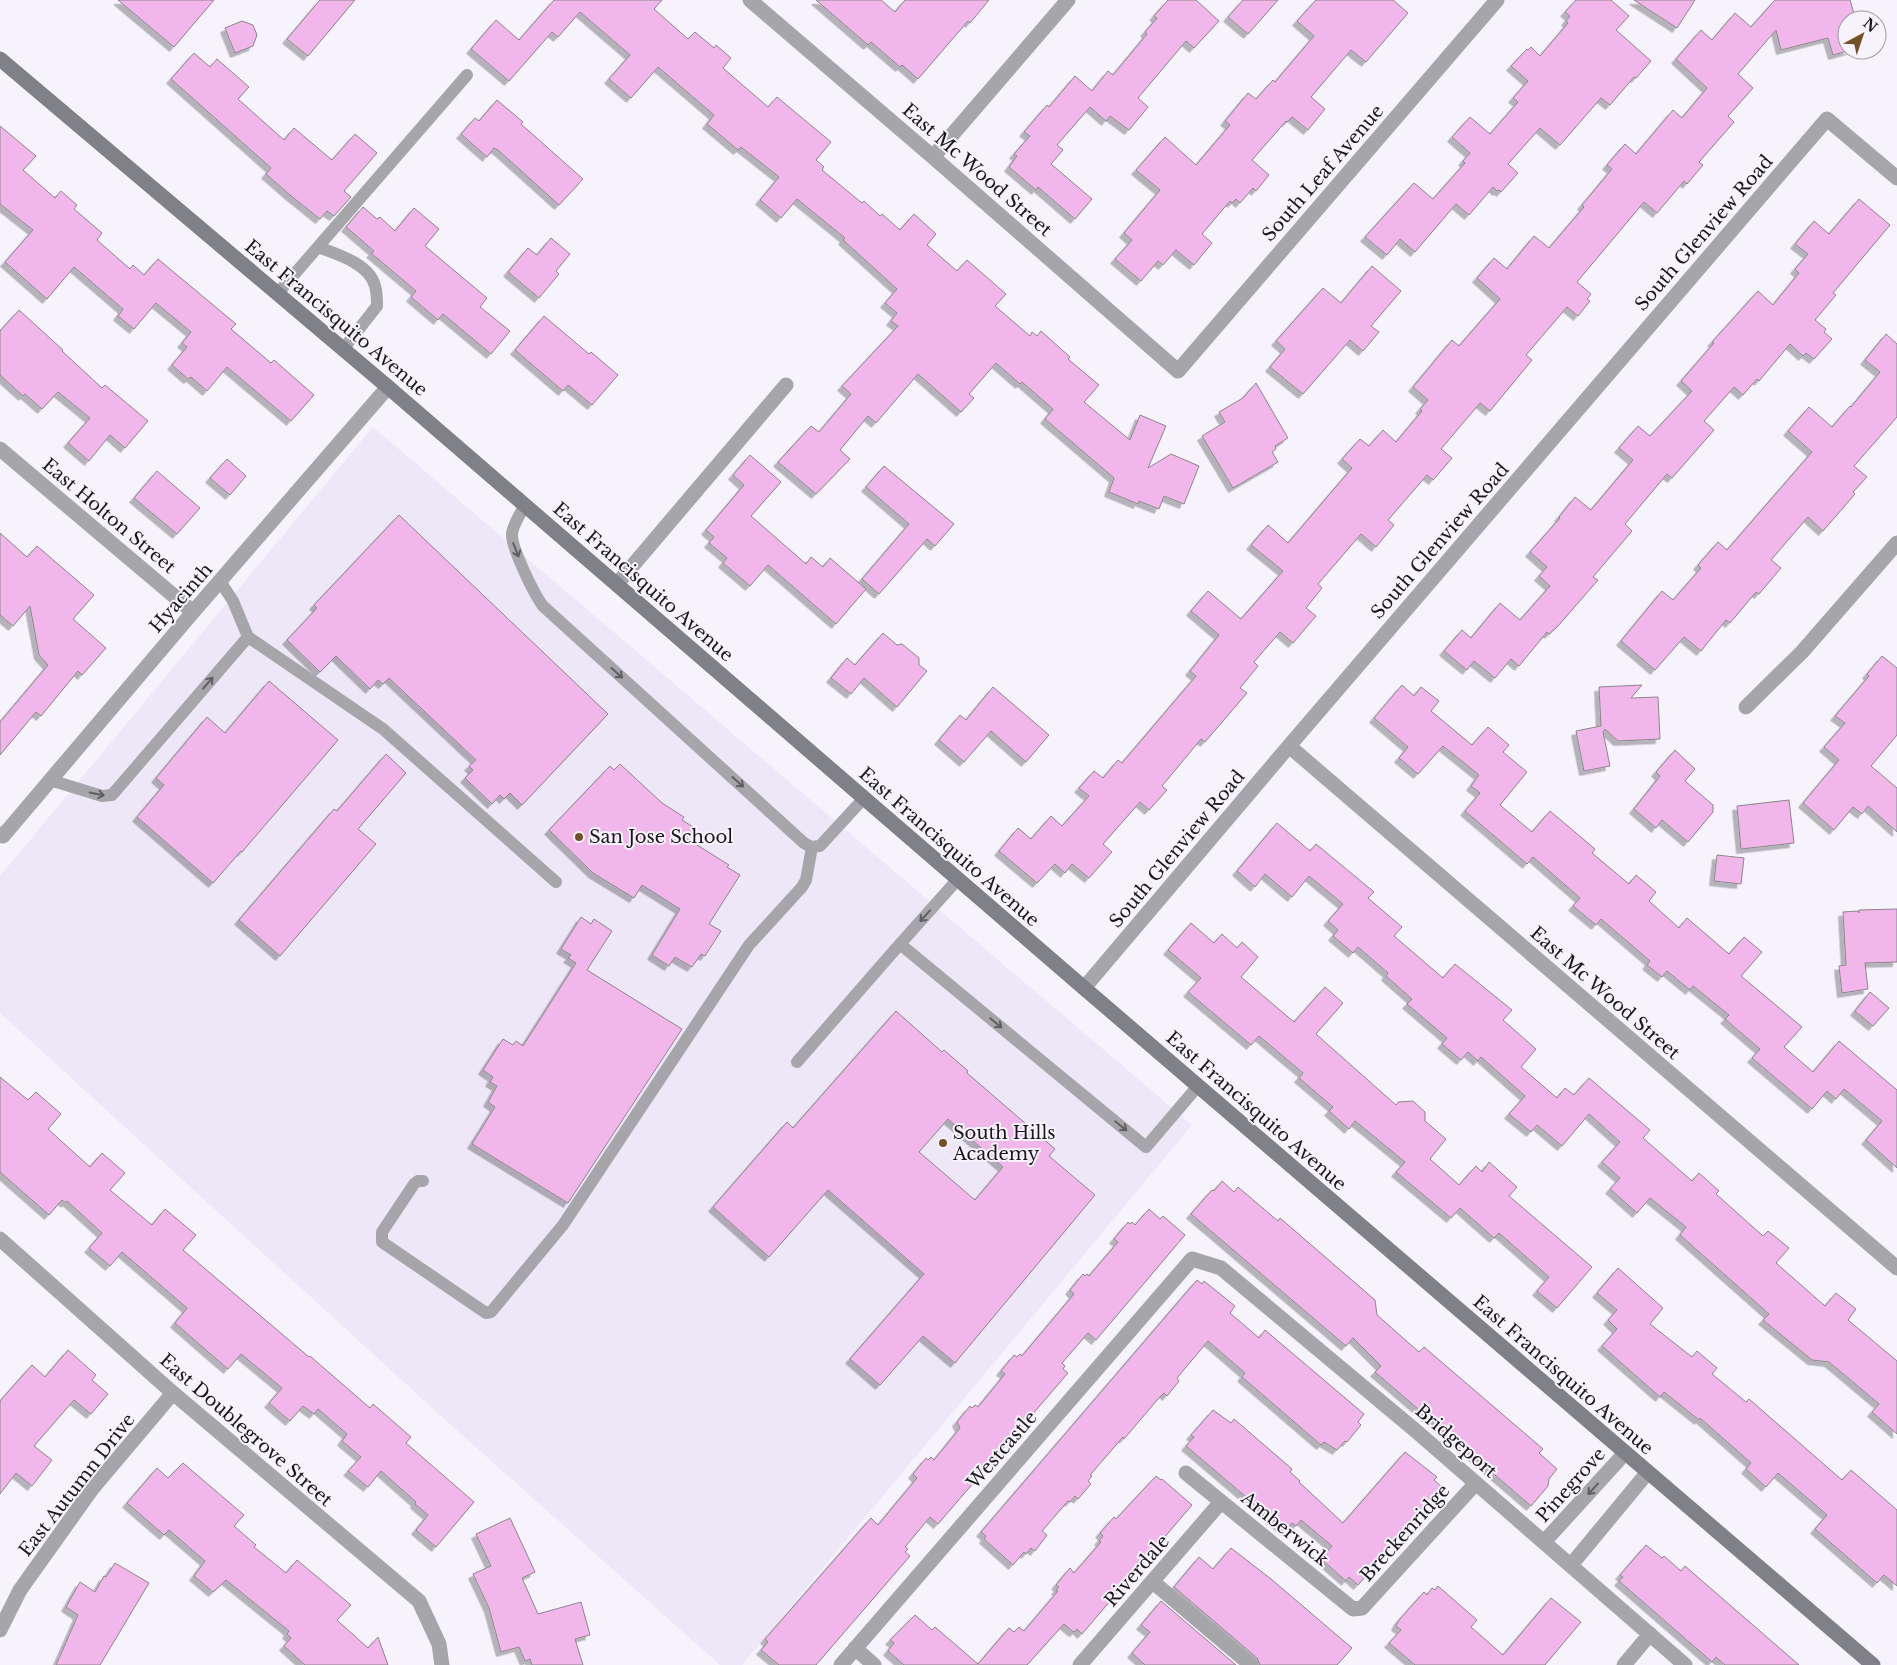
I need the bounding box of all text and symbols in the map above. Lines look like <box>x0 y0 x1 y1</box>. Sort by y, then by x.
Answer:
north arrow <box>1837 10 1887 60</box>
text: N <box>1860 14 1881 36</box>
street label: East Mc Wood Street <box>898 99 1057 241</box>
street label: South Leaf Avenue <box>1258 100 1388 246</box>
street label: South Glenview Road <box>1630 151 1778 315</box>
street label: East Francisquito Avenue <box>240 235 432 401</box>
street label: East Holton Street <box>38 454 180 578</box>
street label: South Glenview Road <box>1366 459 1514 623</box>
street label: East Francisquito Avenue <box>548 498 738 666</box>
one-way arrow <box>512 542 521 557</box>
street label: Hyacinth <box>145 559 217 637</box>
one-way arrow <box>611 667 624 679</box>
one-way arrow <box>202 677 214 690</box>
street label: East Francisquito Avenue <box>854 763 1044 931</box>
street label: South Glenview Road <box>1105 766 1249 932</box>
one-way arrow <box>731 776 744 788</box>
one-way arrow <box>89 790 105 799</box>
place label: San Jose School <box>589 826 733 848</box>
marker: San Jose School <box>573 831 585 843</box>
one-way arrow <box>920 909 931 922</box>
street label: East Mc Wood Street <box>1526 922 1685 1064</box>
one-way arrow <box>989 1017 1002 1029</box>
street label: East Francisquito Avenue <box>1161 1027 1351 1195</box>
one-way arrow <box>1115 1120 1128 1132</box>
place label: South Hills Academy <box>952 1122 1055 1165</box>
marker: South Hills Academy <box>937 1137 949 1149</box>
street label: East Francisquito Avenue <box>1468 1291 1658 1459</box>
street label: East Doublegrove Street <box>155 1349 337 1511</box>
street label: Bridgeport <box>1411 1400 1502 1483</box>
street label: Westcastle <box>962 1407 1042 1494</box>
street label: East Autumn Drive <box>14 1409 140 1561</box>
street label: Pinegrove <box>1532 1443 1610 1527</box>
street label: Breckenridge <box>1356 1480 1454 1586</box>
one-way arrow <box>1588 1482 1599 1495</box>
street label: Amberwick <box>1236 1486 1333 1571</box>
street label: Riverdale <box>1100 1531 1174 1611</box>

